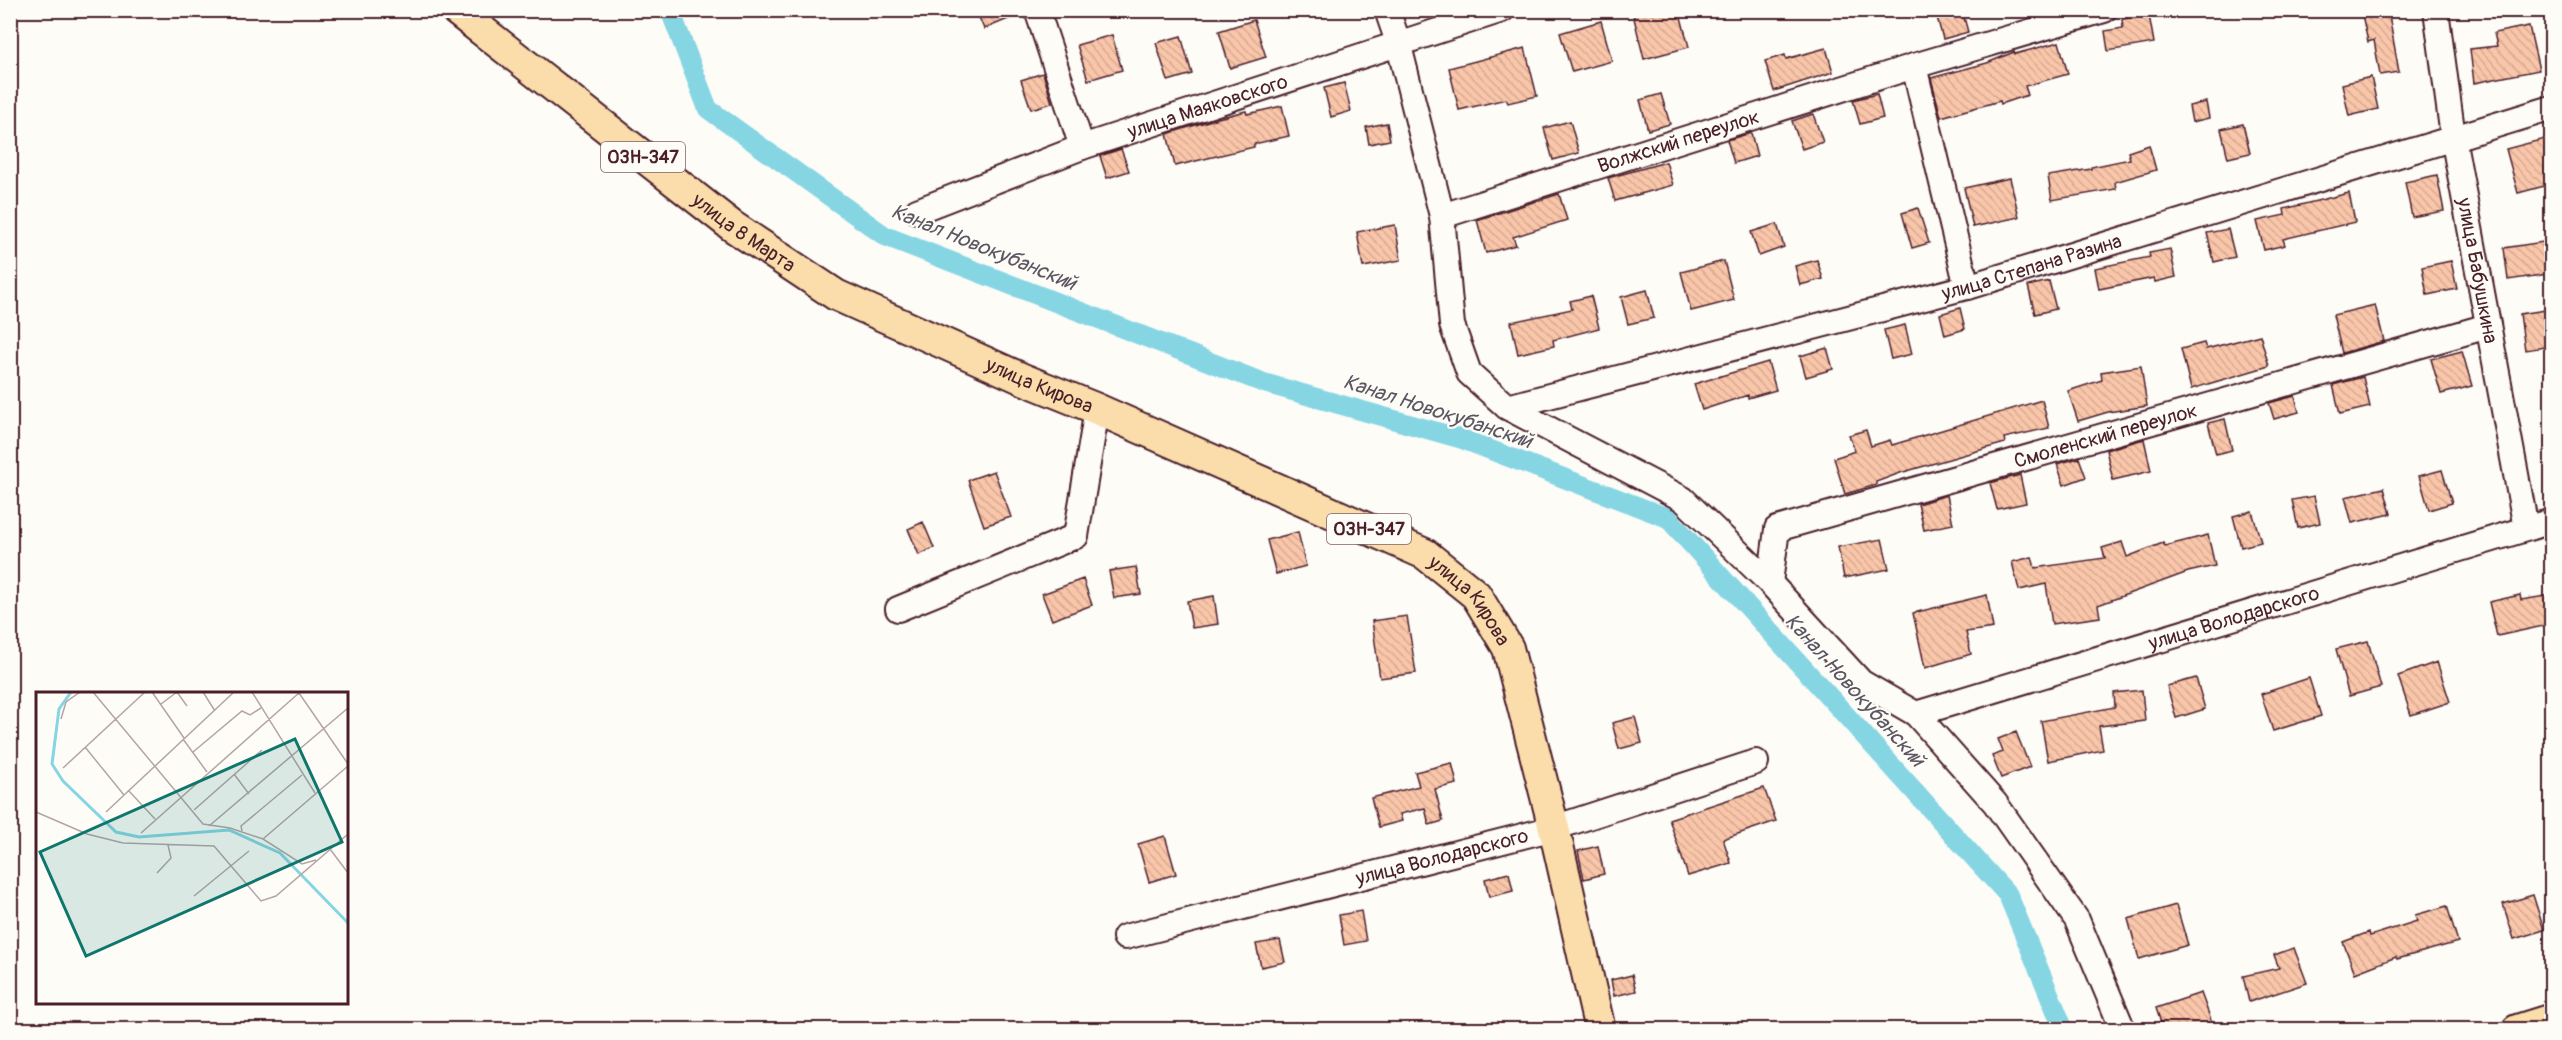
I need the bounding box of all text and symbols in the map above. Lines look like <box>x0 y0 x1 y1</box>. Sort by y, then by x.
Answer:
street label: улица Маяковского <box>1123 69 1291 145</box>
street label: Волжский переулок <box>1595 104 1763 179</box>
road number: 03Н-347 <box>601 142 685 172</box>
street label: улица 8 Марта <box>686 187 800 278</box>
street label: улица Бабушкина <box>2451 195 2503 346</box>
water label: Канал Новокубанский <box>887 198 1082 298</box>
street label: улица Степана Разина <box>1938 228 2125 306</box>
street label: улица Кирова <box>981 352 1097 419</box>
water label: Канал Новокубанский <box>1340 368 1537 455</box>
street label: Смоленский переулок <box>2011 398 2200 474</box>
road number: 03Н-347 <box>1327 514 1411 544</box>
street label: улица Кирова <box>1423 549 1516 650</box>
street label: улица Володарского <box>2144 580 2322 656</box>
water label: Канал Новокубанский <box>1779 608 1932 774</box>
inset map <box>36 692 348 1004</box>
street label: улица Володарского <box>1352 823 1531 891</box>

